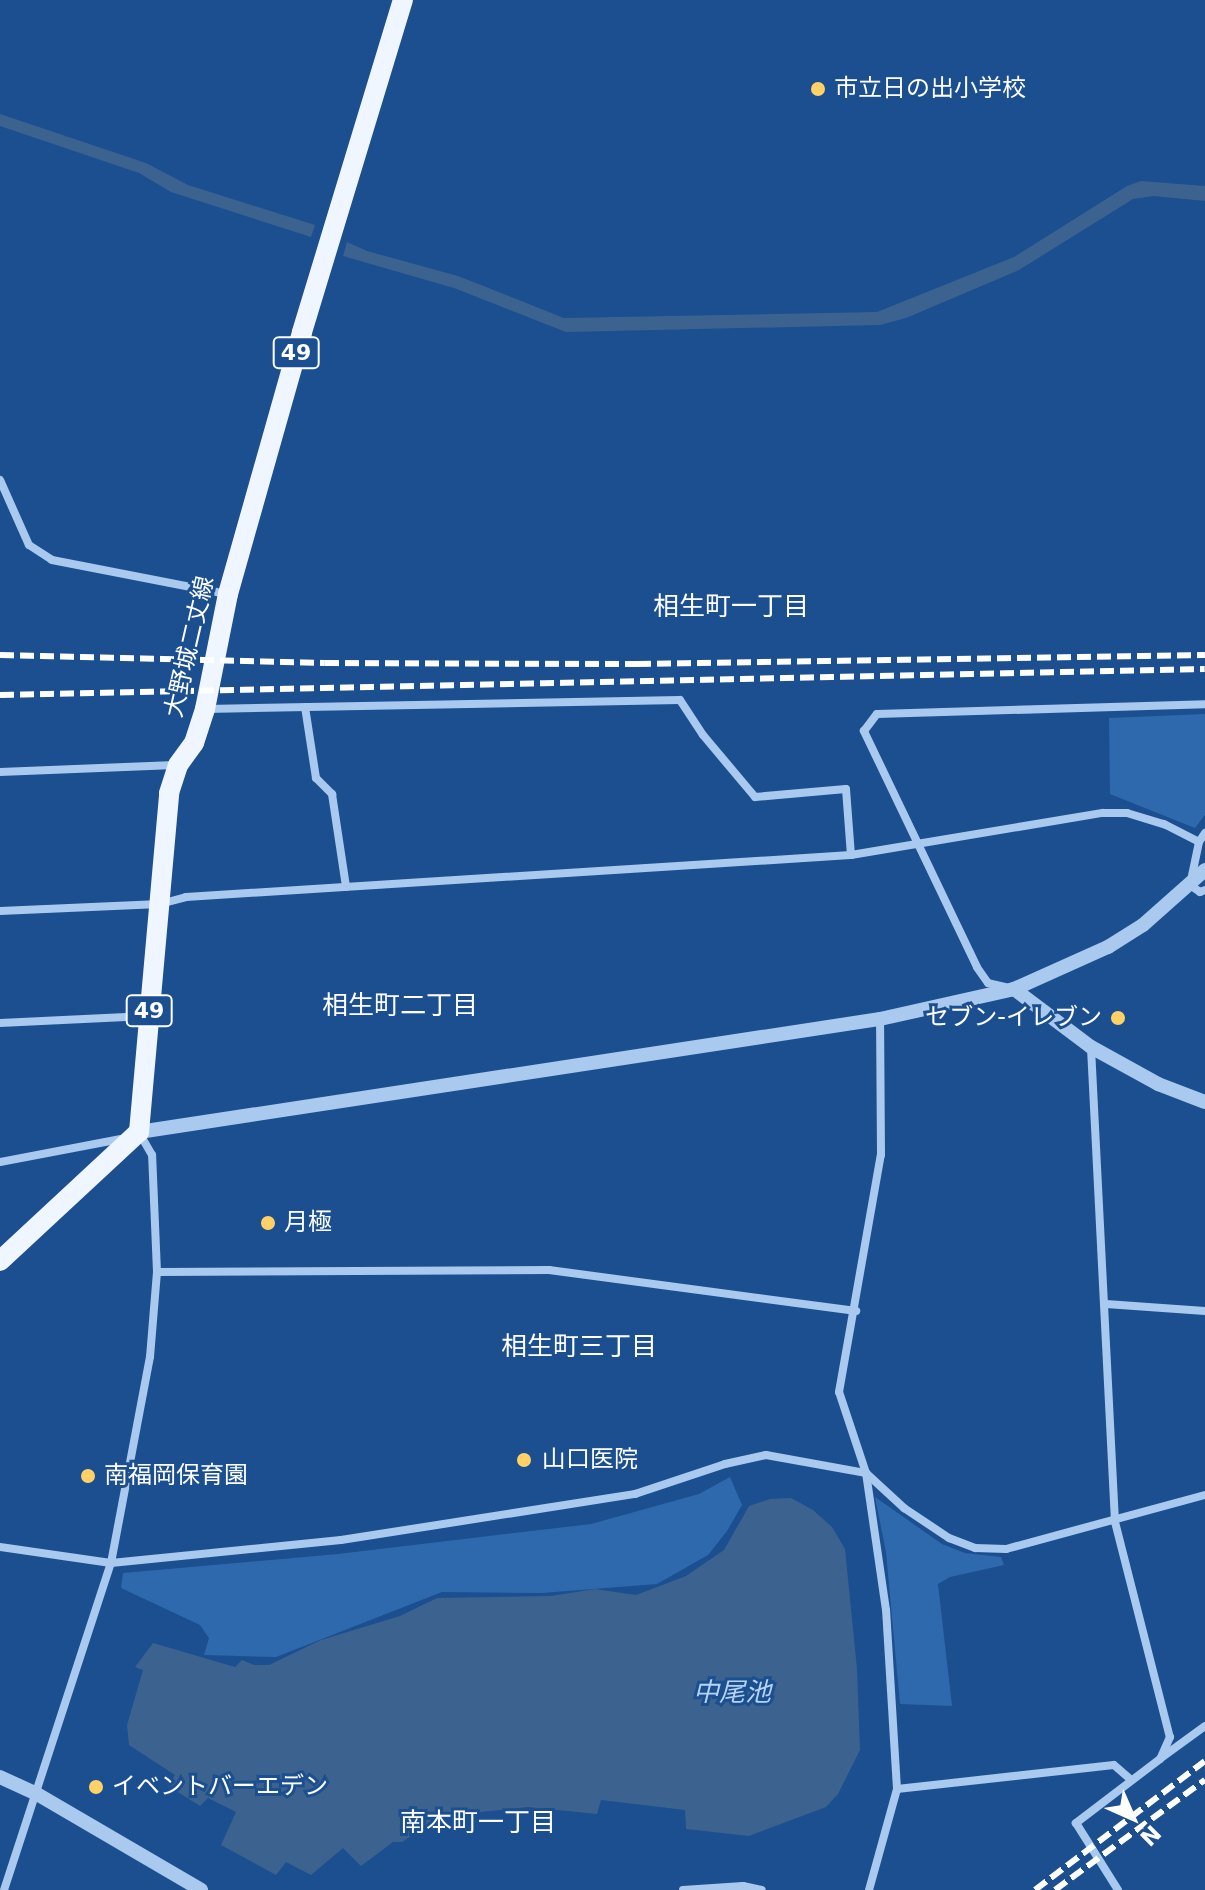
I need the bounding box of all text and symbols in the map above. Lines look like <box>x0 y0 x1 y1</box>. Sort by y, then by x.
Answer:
place label: 市立日の出小学校 <box>834 75 1026 103</box>
marker: 市立日の出小学校 <box>809 80 827 98</box>
road number: 49 <box>272 335 320 371</box>
street label: 大野城二丈線 <box>160 574 220 720</box>
district label: 相生町一丁目 <box>653 591 809 623</box>
district label: 相生町二丁目 <box>322 990 478 1022</box>
road number: 49 <box>125 993 173 1029</box>
place label: セブン-イレブン <box>925 1004 1102 1032</box>
marker: セブン-イレブン <box>1109 1009 1127 1027</box>
place label: 月極 <box>284 1209 332 1237</box>
marker: 月極 <box>259 1214 277 1232</box>
district label: 相生町三丁目 <box>501 1331 657 1363</box>
place label: 山口医院 <box>542 1446 638 1474</box>
marker: 山口医院 <box>513 1449 535 1471</box>
place label: 南福岡保育園 <box>104 1462 248 1490</box>
marker: 南福岡保育園 <box>79 1467 97 1485</box>
water label: 中尾池 <box>693 1677 771 1709</box>
place label: イベントバーエデン <box>112 1773 328 1801</box>
marker: イベントバーエデン <box>87 1778 105 1796</box>
north arrow <box>1093 1778 1173 1858</box>
district label: 南本町一丁目 <box>400 1807 556 1839</box>
text: N <box>1135 1820 1166 1851</box>

